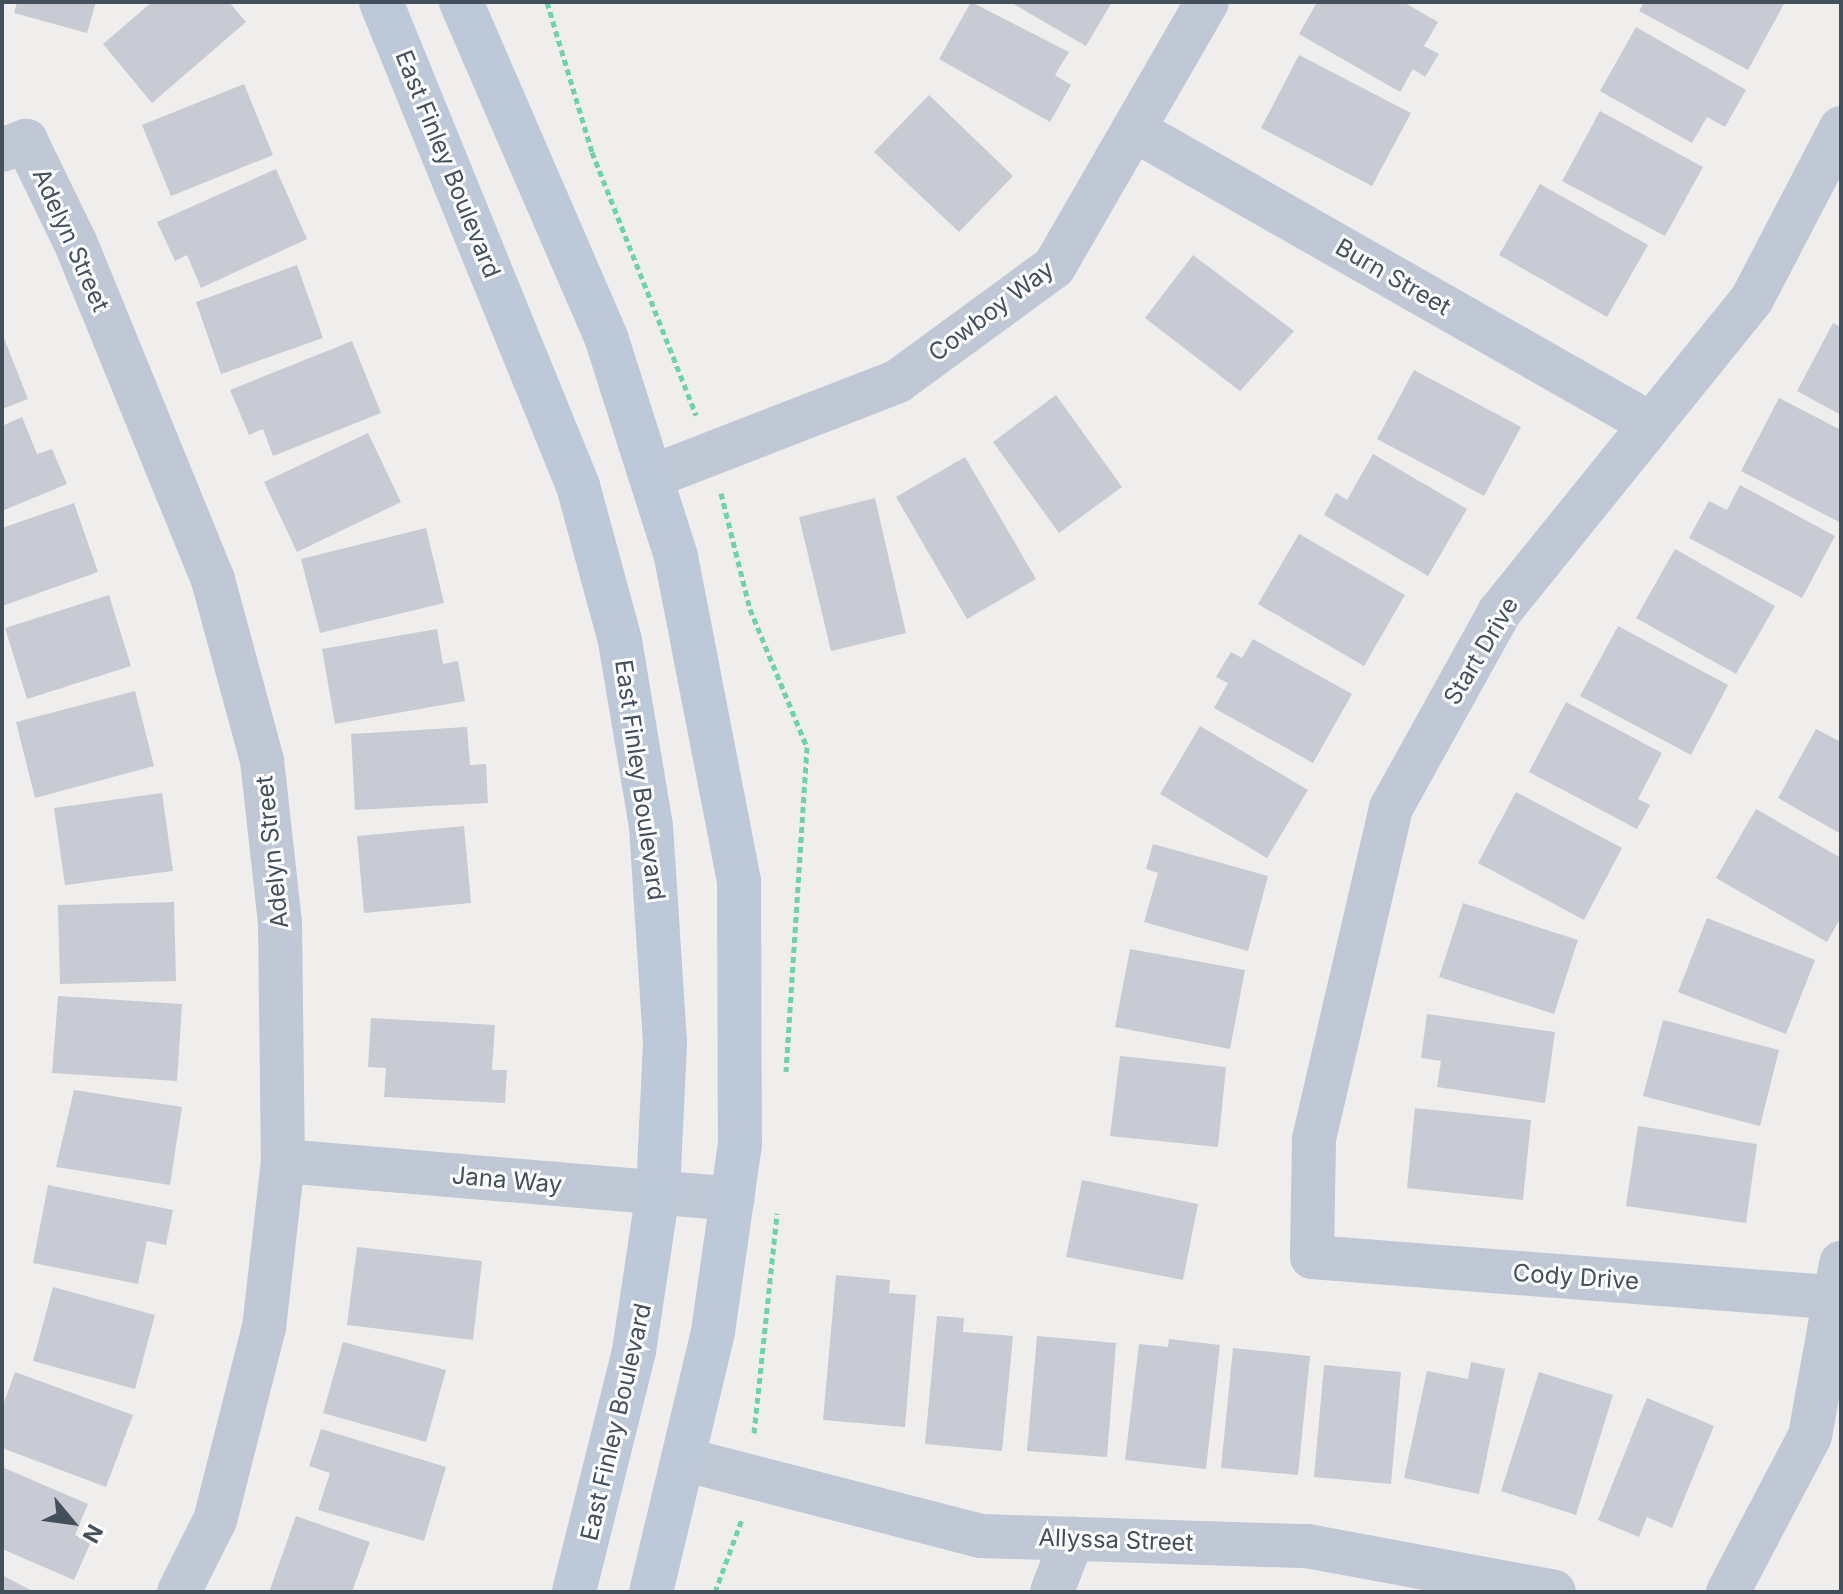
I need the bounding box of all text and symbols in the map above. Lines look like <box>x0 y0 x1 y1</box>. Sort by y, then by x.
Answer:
street label: East Finley Boulevard <box>389 46 507 282</box>
street label: Adelyn Street <box>27 164 115 316</box>
street label: Burn Street <box>1330 233 1456 321</box>
street label: Cowboy Way <box>923 255 1059 367</box>
street label: Start Drive <box>1438 592 1524 710</box>
street label: East Finley Boulevard <box>609 658 671 902</box>
street label: Adelyn Street <box>250 774 294 930</box>
street label: Jana Way <box>451 1161 563 1199</box>
street label: Cody Drive <box>1512 1258 1640 1296</box>
street label: East Finley Boulevard <box>575 1301 657 1543</box>
north arrow <box>32 1482 112 1562</box>
text: N <box>78 1520 108 1547</box>
street label: Allyssa Street <box>1038 1523 1194 1557</box>

